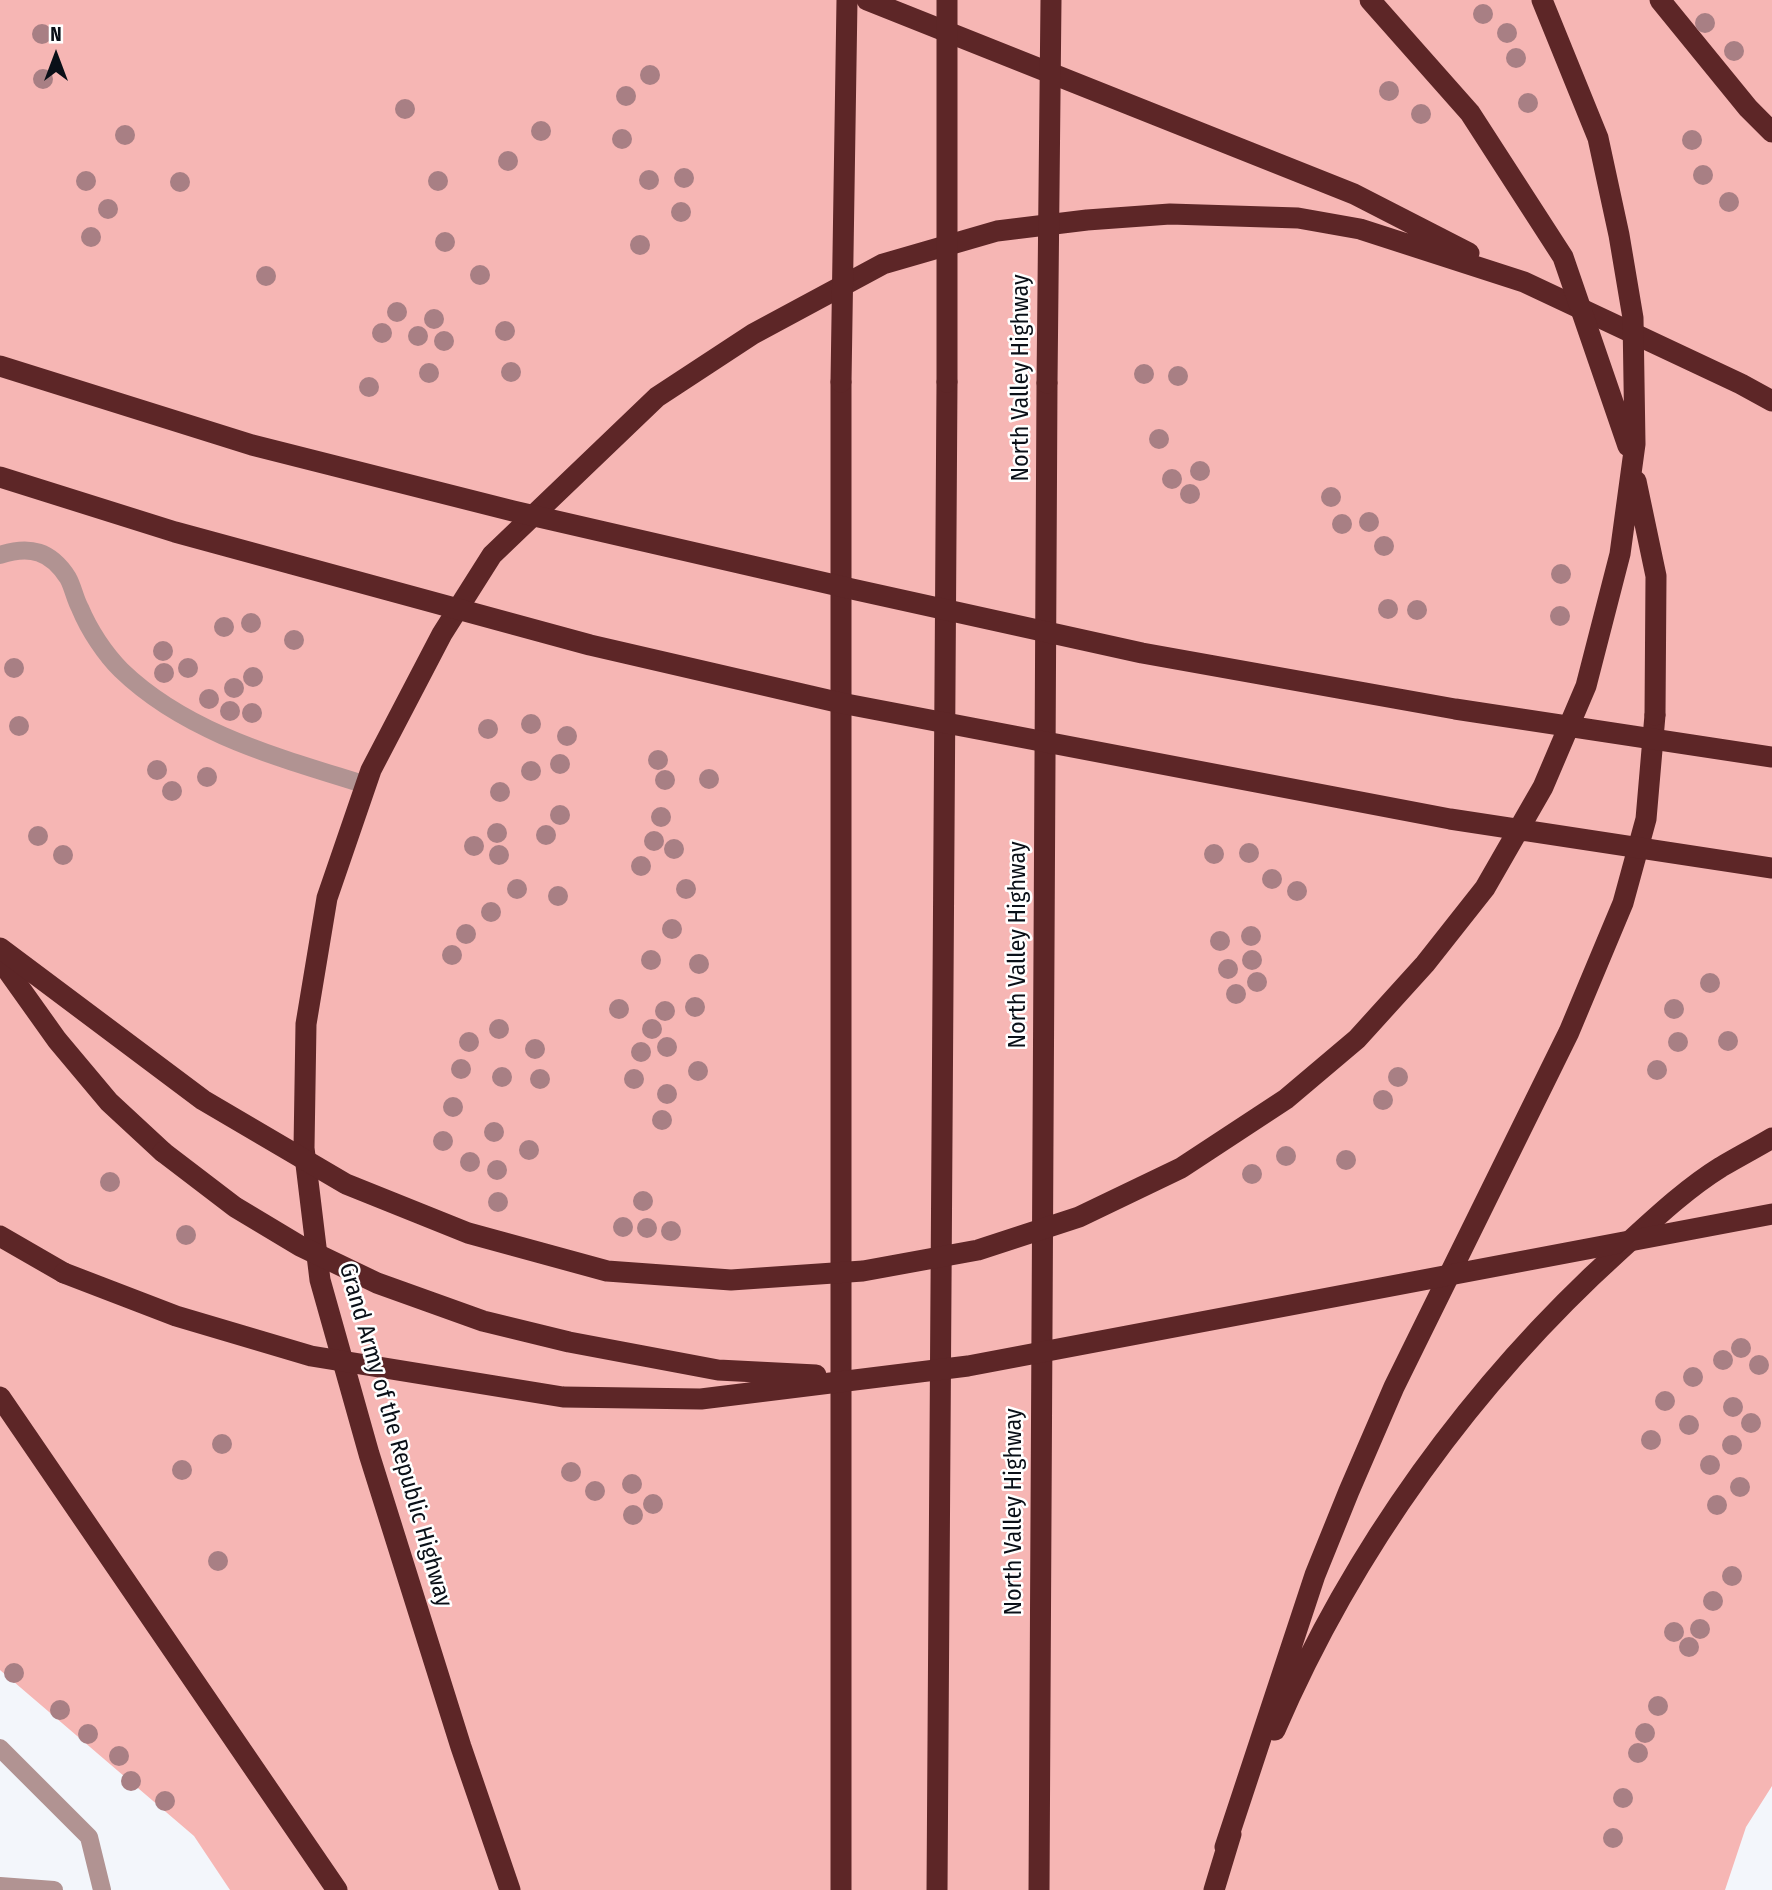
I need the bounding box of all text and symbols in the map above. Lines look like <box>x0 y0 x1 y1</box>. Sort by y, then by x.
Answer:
north arrow <box>21 21 91 91</box>
text: N <box>50 23 62 46</box>
street label: North Valley Highway <box>1007 274 1035 482</box>
street label: North Valley Highway <box>1004 841 1032 1049</box>
street label: Grand Army of the Republic Highway <box>332 1260 458 1610</box>
street label: North Valley Highway <box>1000 1408 1028 1616</box>

